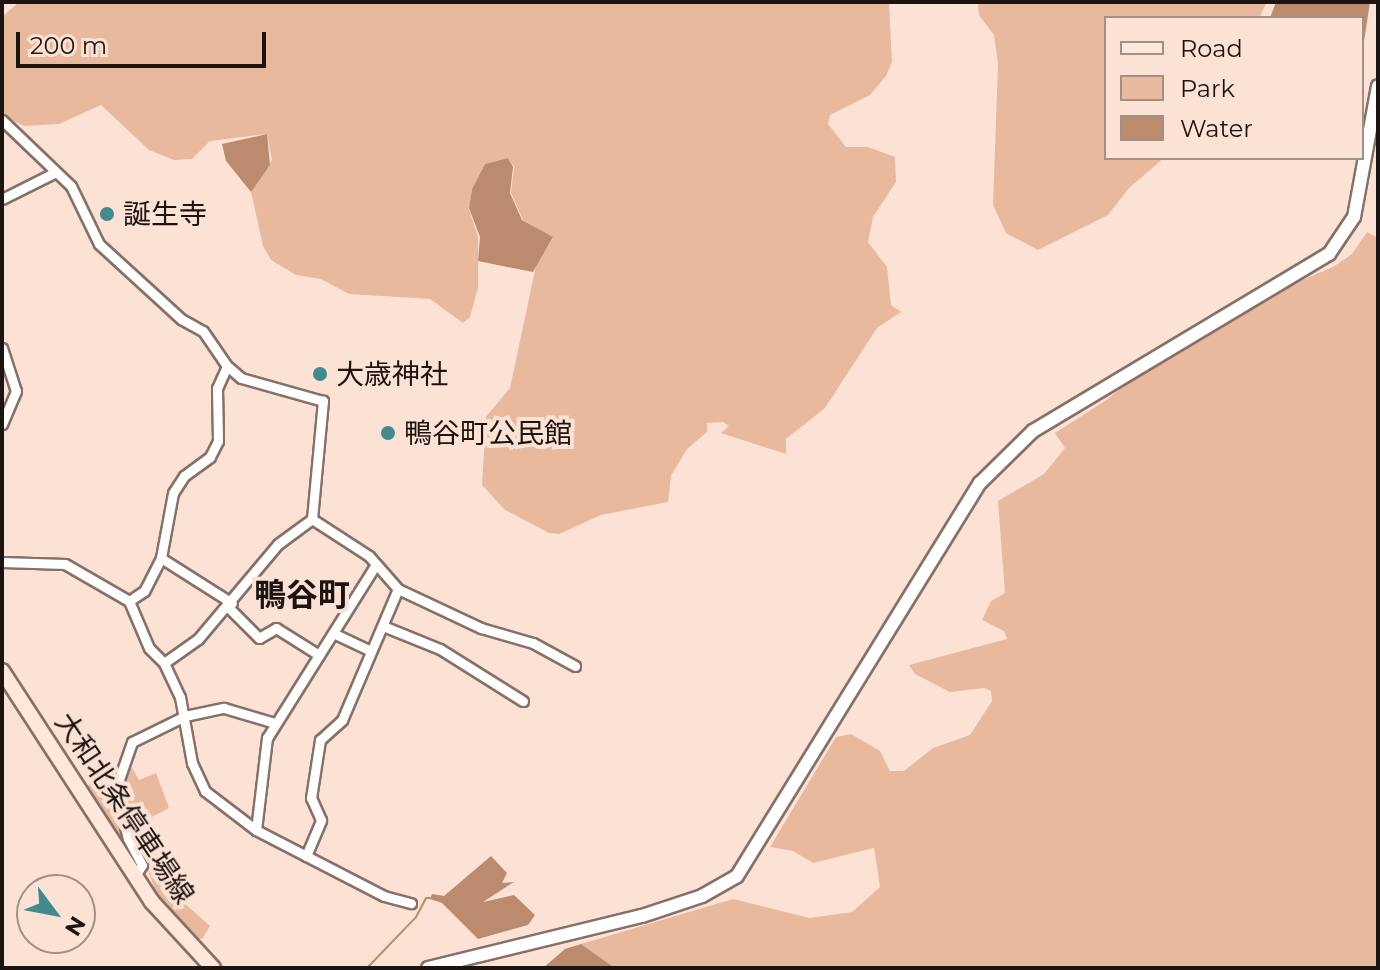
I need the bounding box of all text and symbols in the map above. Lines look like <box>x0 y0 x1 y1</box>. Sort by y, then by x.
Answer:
scale bar <box>20 16 270 66</box>
legend <box>1104 16 1364 160</box>
text: 200 m <box>30 31 107 60</box>
text: Road <box>1180 34 1243 63</box>
text: Park <box>1180 74 1235 103</box>
text: Water <box>1180 114 1253 143</box>
place label: 誕生寺 <box>123 197 207 231</box>
marker: 誕生寺 <box>98 205 116 223</box>
place label: 大歳神社 <box>336 357 448 391</box>
marker: 大歳神社 <box>311 365 329 383</box>
place label: 鴨谷町公民館 <box>404 416 572 450</box>
marker: 鴨谷町公民館 <box>379 424 397 442</box>
district label: 鴨谷町 <box>254 576 350 614</box>
street label: 大和北条停車場線 <box>48 706 202 910</box>
north arrow <box>16 874 96 954</box>
text: N <box>59 911 91 941</box>

